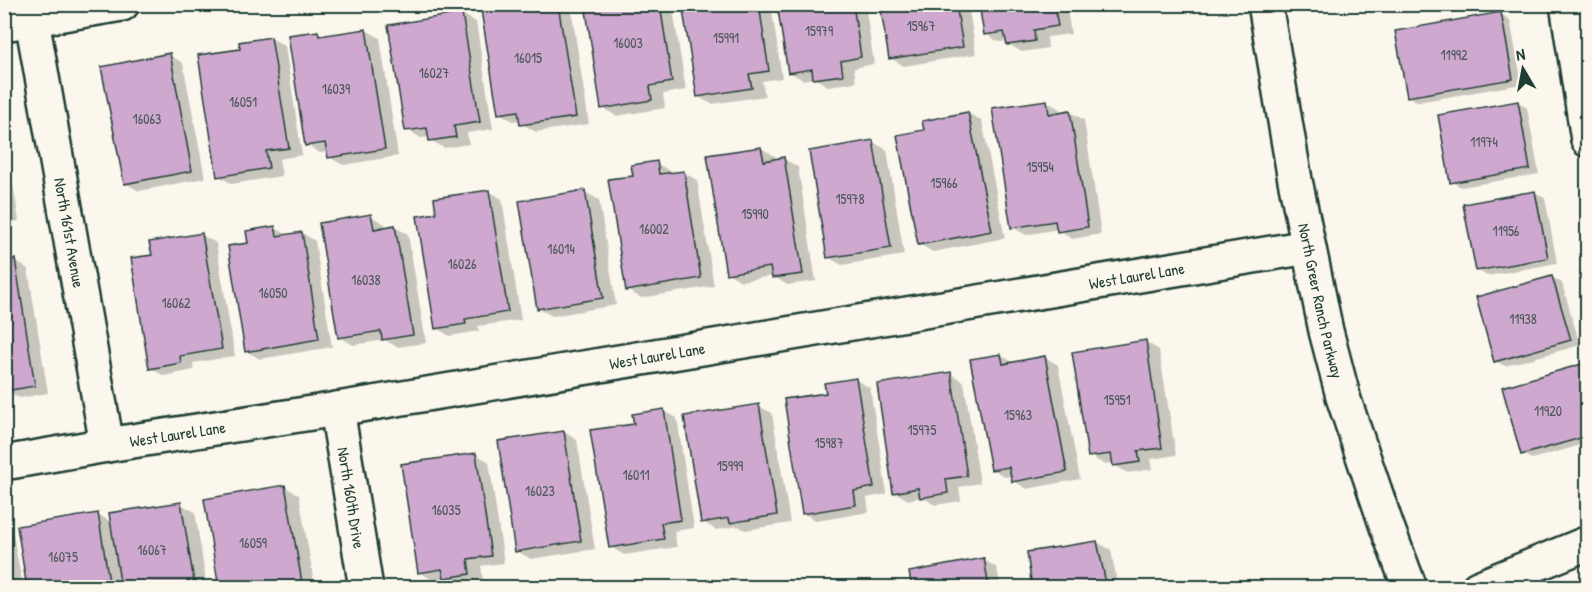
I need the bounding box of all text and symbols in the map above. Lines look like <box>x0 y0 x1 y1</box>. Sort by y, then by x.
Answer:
house number: 15967 <box>907 16 935 35</box>
house number: 15979 <box>805 21 833 40</box>
house number: 15991 <box>713 28 739 47</box>
house number: 16003 <box>613 33 643 52</box>
north arrow <box>1493 39 1553 99</box>
text: N <box>1514 43 1527 66</box>
house number: 11992 <box>1441 45 1468 64</box>
house number: 16015 <box>514 48 542 67</box>
house number: 16027 <box>419 63 449 82</box>
house number: 16039 <box>322 79 350 98</box>
house number: 16051 <box>229 92 257 111</box>
house number: 16063 <box>133 109 161 128</box>
house number: 11974 <box>1470 132 1498 151</box>
house number: 15954 <box>1026 157 1054 176</box>
house number: 15966 <box>930 173 958 192</box>
street label: North 161st Avenue <box>49 176 90 290</box>
house number: 15978 <box>835 189 865 208</box>
house number: 15990 <box>741 204 769 223</box>
house number: 16002 <box>639 219 669 238</box>
street label: North Greer Ranch Parkway <box>1293 221 1349 381</box>
house number: 11956 <box>1493 221 1520 240</box>
house number: 16014 <box>547 239 575 258</box>
house number: 16026 <box>447 254 477 273</box>
street label: West Laurel Lane <box>1087 257 1187 294</box>
house number: 16038 <box>351 270 381 289</box>
house number: 16050 <box>258 283 288 302</box>
house number: 16062 <box>161 293 191 312</box>
house number: 11938 <box>1509 309 1537 328</box>
street label: West Laurel Lane <box>608 337 707 374</box>
house number: 15951 <box>1103 390 1131 409</box>
house number: 11920 <box>1534 401 1562 420</box>
house number: 15963 <box>1004 405 1032 424</box>
street label: West Laurel Lane <box>128 416 228 452</box>
house number: 15975 <box>908 420 937 439</box>
house number: 15987 <box>814 433 844 452</box>
street label: North 160th Drive <box>332 445 371 551</box>
house number: 15999 <box>717 456 743 475</box>
house number: 16011 <box>622 465 650 484</box>
house number: 16023 <box>525 481 555 500</box>
house number: 16035 <box>431 500 461 519</box>
house number: 16059 <box>239 533 267 552</box>
house number: 16067 <box>137 540 167 559</box>
house number: 16075 <box>48 547 78 566</box>

